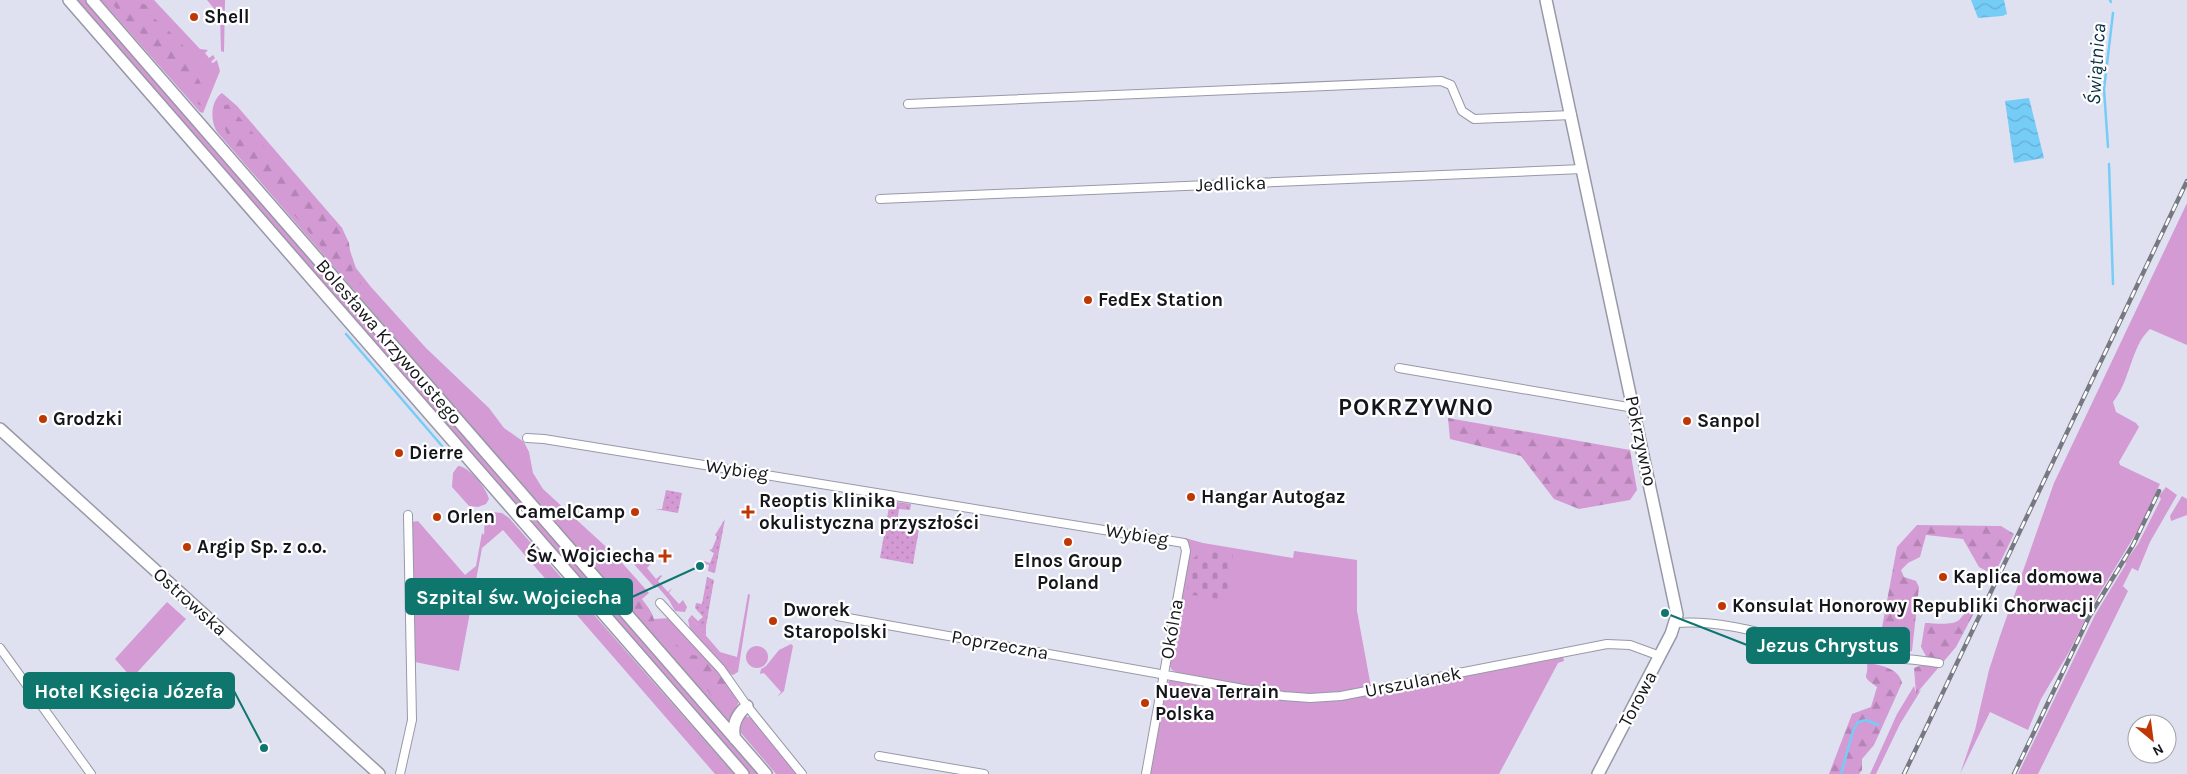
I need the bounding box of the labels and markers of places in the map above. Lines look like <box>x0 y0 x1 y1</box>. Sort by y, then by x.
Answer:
place label: Shell <box>204 6 250 28</box>
marker: Shell <box>188 11 200 23</box>
place label: FedEx Station <box>1098 289 1223 311</box>
marker: FedEx Station <box>1082 294 1094 306</box>
place label: Grodzki <box>53 408 123 430</box>
place label: Sanpol <box>1697 410 1760 432</box>
marker: Grodzki <box>37 413 49 425</box>
marker: Sanpol <box>1681 415 1693 427</box>
place label: Dierre <box>409 442 463 464</box>
marker: Dierre <box>393 447 405 459</box>
place label: Hangar Autogaz <box>1201 486 1345 508</box>
place label: Reoptis klinika okulistyczna przyszłości <box>759 490 980 534</box>
marker: Hangar Autogaz <box>1185 491 1197 503</box>
place label: CamelCamp <box>515 501 625 523</box>
marker: Reoptis klinika okulistyczna przyszłości <box>741 505 755 519</box>
place label: Orlen <box>447 506 495 528</box>
marker: CamelCamp <box>629 506 641 518</box>
marker: Orlen <box>431 511 443 523</box>
place label: Argip Sp. z o.o. <box>197 536 326 558</box>
marker: Elnos Group Poland <box>1062 536 1074 548</box>
marker: Argip Sp. z o.o. <box>181 541 193 553</box>
place label: Św. Wojciecha <box>526 543 655 567</box>
marker: Św. Wojciecha <box>659 550 671 562</box>
place label: Elnos Group Poland <box>1014 550 1122 594</box>
place label: Kaplica domowa <box>1953 566 2103 588</box>
marker: Kaplica domowa <box>1937 571 1949 583</box>
callout: Szpital św. Wojciecha <box>406 579 632 614</box>
place label: Konsulat Honorowy Republiki Chorwacji <box>1732 595 2094 617</box>
place label: Dworek Staropolski <box>783 599 888 643</box>
marker: Konsulat Honorowy Republiki Chorwacji <box>1716 600 1728 612</box>
marker: Dworek Staropolski <box>767 615 779 627</box>
callout: Jezus Chrystus <box>1747 628 1909 663</box>
callout: Hotel Księcia Józefa <box>24 673 234 708</box>
place label: Nueva Terrain Polska <box>1155 681 1279 725</box>
marker: Nueva Terrain Polska <box>1139 697 1151 709</box>

